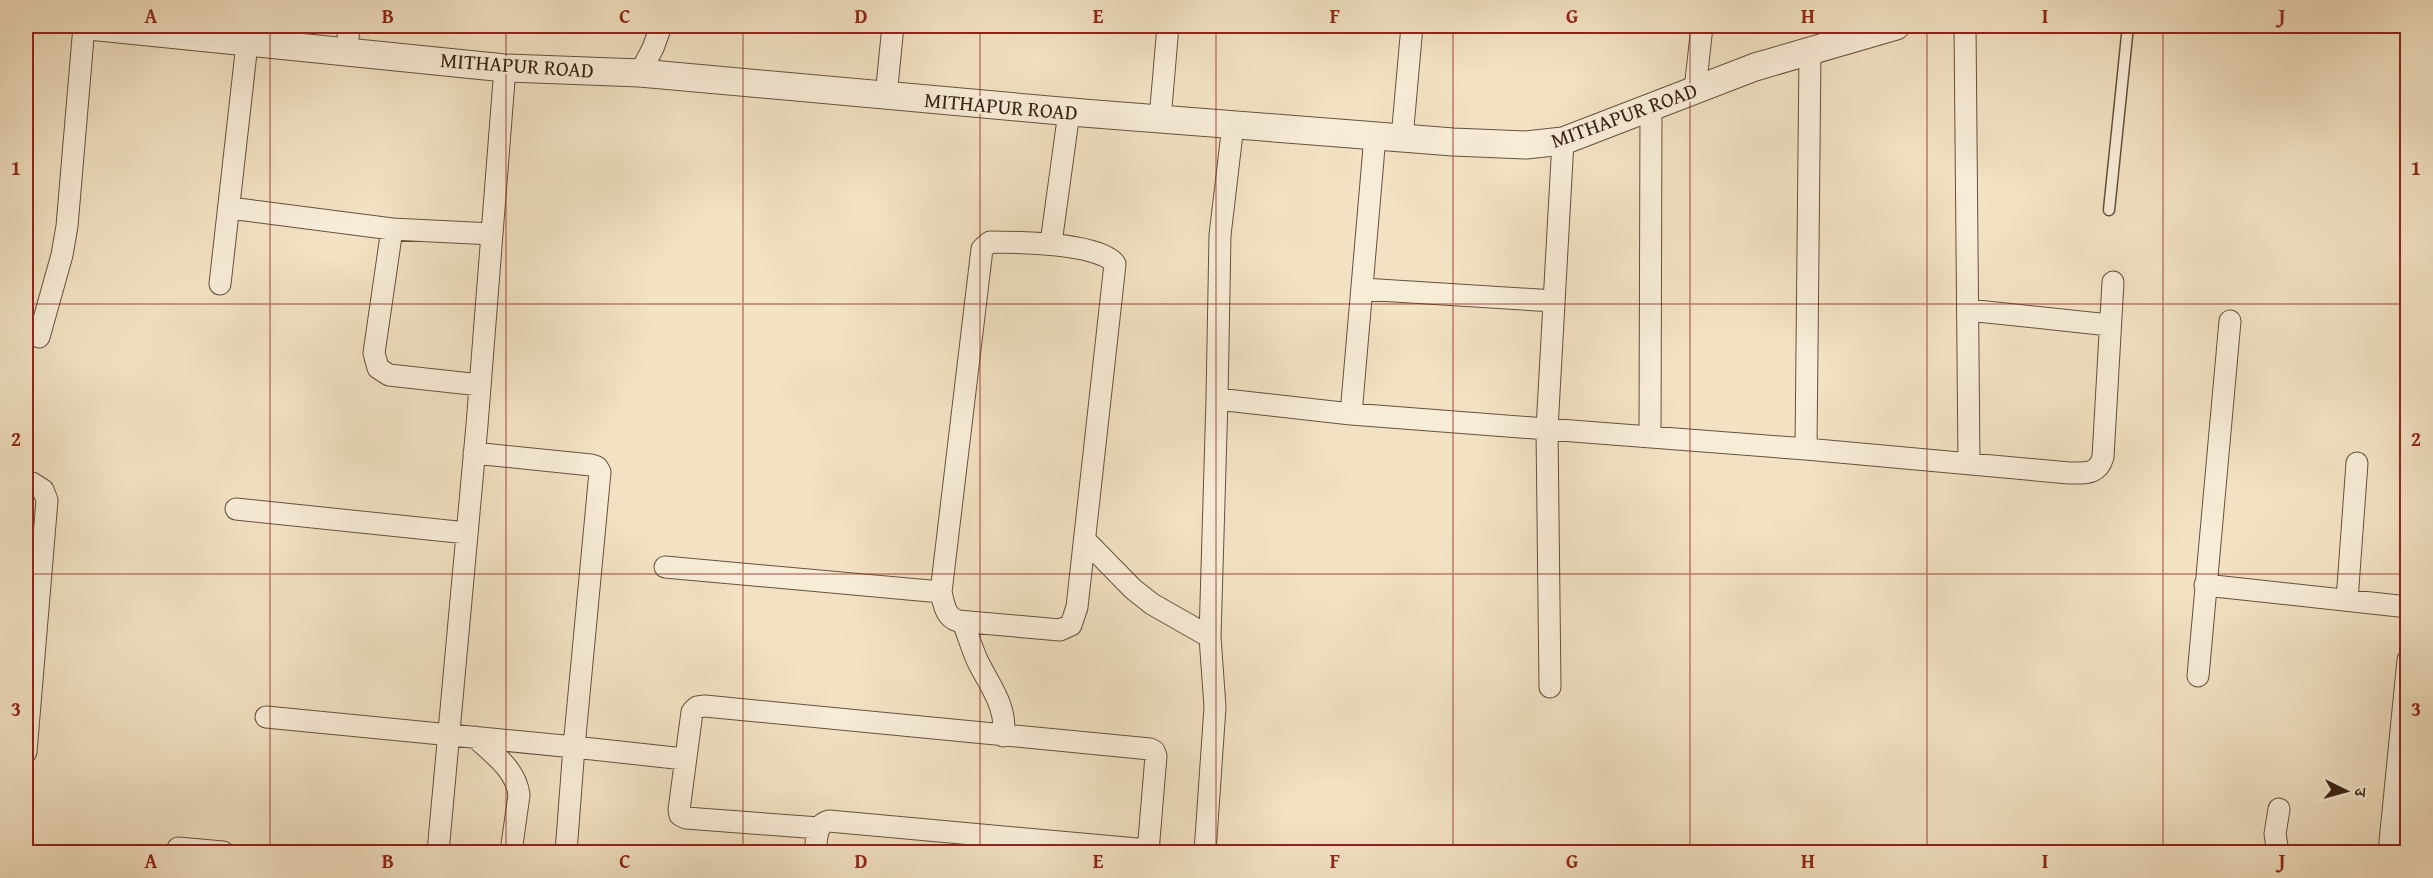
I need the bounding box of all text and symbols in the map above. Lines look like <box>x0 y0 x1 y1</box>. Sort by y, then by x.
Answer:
text: A <box>145 1 158 30</box>
text: B <box>382 1 394 30</box>
text: C <box>619 1 631 30</box>
text: D <box>854 1 868 30</box>
text: E <box>1093 1 1104 30</box>
text: F <box>1330 1 1340 30</box>
text: G <box>1566 1 1578 30</box>
text: H <box>1801 1 1815 30</box>
text: I <box>2042 1 2048 30</box>
text: J <box>2276 1 2286 30</box>
street label: MITHAPUR ROAD <box>439 44 595 86</box>
street label: MITHAPUR ROAD <box>1546 74 1702 156</box>
street label: MITHAPUR ROAD <box>923 84 1079 128</box>
text: 1 <box>11 153 21 182</box>
text: 1 <box>2411 153 2421 182</box>
text: 2 <box>11 424 21 453</box>
text: 2 <box>2411 424 2421 453</box>
text: 3 <box>11 694 21 723</box>
text: 3 <box>2411 694 2421 723</box>
north arrow <box>2316 761 2376 821</box>
text: उ <box>2348 786 2373 799</box>
text: A <box>145 846 158 875</box>
text: B <box>382 846 394 875</box>
text: C <box>619 846 631 875</box>
text: D <box>854 846 868 875</box>
text: E <box>1093 846 1104 875</box>
text: F <box>1330 846 1340 875</box>
text: G <box>1566 846 1578 875</box>
text: H <box>1801 846 1815 875</box>
text: I <box>2042 846 2048 875</box>
text: J <box>2276 846 2286 875</box>

